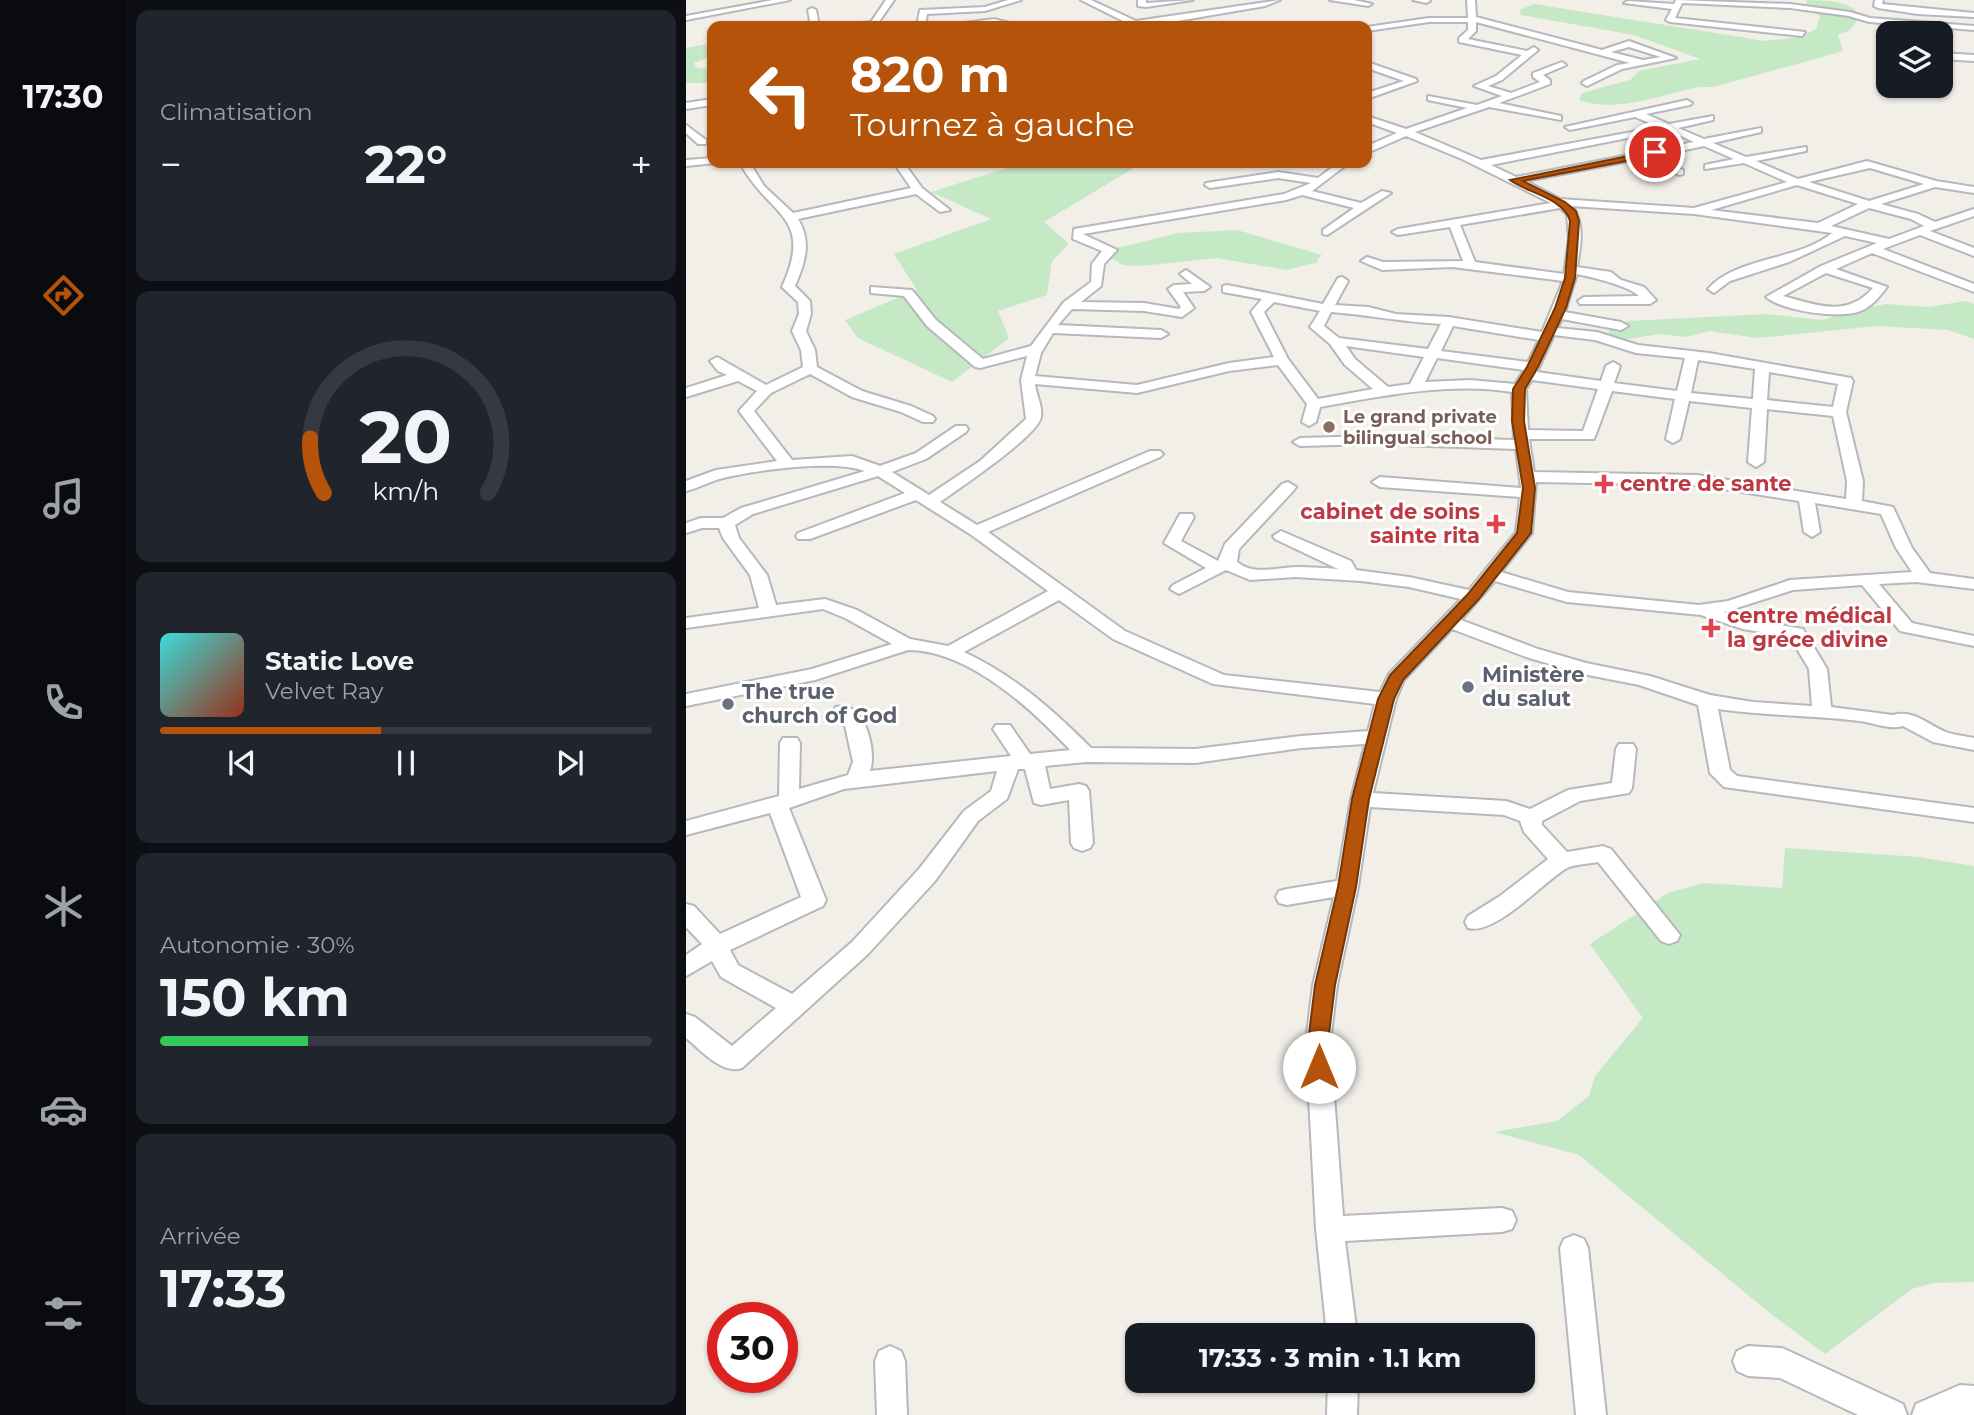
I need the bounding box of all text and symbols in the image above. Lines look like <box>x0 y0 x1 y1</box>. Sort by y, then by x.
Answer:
map controls <box>1876 21 1953 98</box>
button: layers <box>1876 21 1953 98</box>
text: 820 m <box>850 45 1010 104</box>
icon: left <box>735 49 826 140</box>
text: 17:30 <box>23 77 103 116</box>
text: Climatisation <box>160 98 312 126</box>
text: Tournez à gauche <box>850 105 1135 144</box>
pin <box>1625 122 1685 182</box>
text: 22° <box>364 133 448 196</box>
icon: arrive <box>1636 133 1674 171</box>
text: − <box>160 141 182 188</box>
text: + <box>630 141 652 188</box>
icon: directions <box>39 271 88 320</box>
text: 20 <box>360 393 452 481</box>
place label: Le grand private bilingual school <box>1343 406 1497 449</box>
marker: Le grand private bilingual school <box>1321 419 1337 435</box>
place label: centre de sante <box>1620 471 1792 496</box>
icon: music <box>39 474 88 523</box>
marker: centre de sante <box>1594 474 1614 494</box>
text: km/h <box>373 475 439 505</box>
place label: cabinet de soins sainte rita <box>1300 499 1480 548</box>
marker: cabinet de soins sainte rita <box>1486 514 1506 534</box>
place label: centre médical la gréce divine <box>1727 603 1892 652</box>
marker: centre médical la gréce divine <box>1701 618 1721 638</box>
text: Static Love <box>265 645 414 677</box>
place label: Ministère du salut <box>1482 662 1585 711</box>
text: Velvet Ray <box>265 677 383 705</box>
icon: phone <box>39 678 88 727</box>
place label: The true church of God <box>742 679 897 728</box>
marker: Ministère du salut <box>1460 679 1476 695</box>
marker: The true church of God <box>720 696 736 712</box>
icon: previous <box>223 744 261 782</box>
icon: pause <box>387 744 425 782</box>
icon: next <box>551 744 589 782</box>
icon: climate <box>39 882 88 931</box>
text: Autonomie · 30% <box>160 931 355 959</box>
text: 150 km <box>160 966 350 1029</box>
position arrow <box>1282 1030 1356 1104</box>
icon: car <box>39 1085 88 1134</box>
text: Arrivée <box>160 1222 241 1250</box>
text: 17:33 <box>160 1257 287 1320</box>
icon: filters <box>39 1289 88 1338</box>
speed limit sign: 30 <box>707 1302 798 1393</box>
text: 17:33 · 3 min · 1.1 km <box>1199 1342 1461 1374</box>

